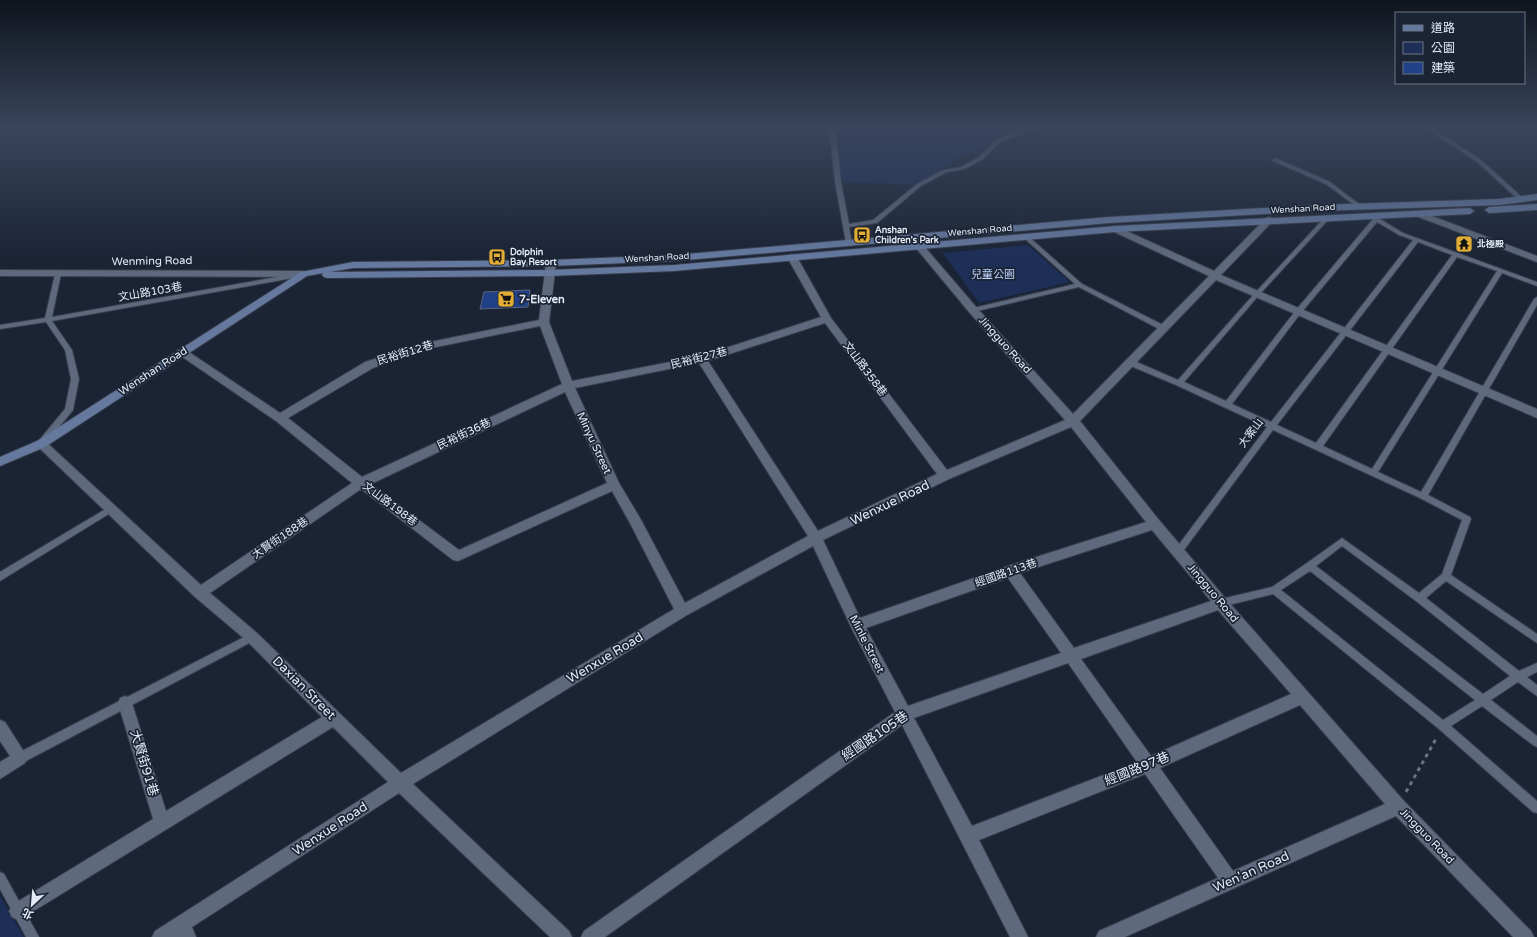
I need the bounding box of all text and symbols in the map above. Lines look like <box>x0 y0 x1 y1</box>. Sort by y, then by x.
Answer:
legend <box>1395 12 1525 84</box>
text: 道路 <box>1431 21 1455 35</box>
text: 公園 <box>1431 41 1455 55</box>
text: 建築 <box>1431 61 1455 75</box>
street label: Wenshan Road <box>1270 202 1336 216</box>
street label: Wenshan Road <box>947 223 1013 239</box>
bus stop icon: Anshan Children's Park <box>852 225 872 245</box>
place label: Anshan Children's Park <box>875 225 939 246</box>
temple icon: 北極殿 <box>1454 234 1474 254</box>
place label: 北極殿 <box>1477 239 1504 250</box>
bus stop icon: Dolphin Bay Resort <box>487 247 507 267</box>
place label: Dolphin Bay Resort <box>510 247 557 268</box>
street label: Wenshan Road <box>624 251 690 265</box>
street label: Wenming Road <box>112 254 192 268</box>
park label: 兒童公園 <box>971 268 1015 281</box>
street label: 文山路103巷 <box>117 280 183 304</box>
supermarket icon: 7-Eleven <box>496 289 516 309</box>
place label: 7-Eleven <box>519 293 565 306</box>
street label: Jingguo Road <box>976 314 1034 376</box>
street label: 民裕街12巷 <box>375 338 435 368</box>
street label: 文山路358巷 <box>840 339 890 399</box>
street label: Wenshan Road <box>116 344 190 398</box>
street label: 民裕街27巷 <box>669 345 729 371</box>
street label: Minyu Street <box>574 410 614 476</box>
street label: 民裕街36巷 <box>435 416 493 452</box>
street label: 大案山 <box>1236 416 1266 450</box>
street label: Wenxue Road <box>848 477 932 529</box>
street label: 文山路198巷 <box>360 479 420 529</box>
street label: 大賢街188巷 <box>250 515 310 561</box>
street label: 經國路113巷 <box>973 556 1039 590</box>
street label: Jingguo Road <box>1185 561 1241 625</box>
street label: Minle Street <box>847 613 887 675</box>
street label: Wenxue Road <box>564 629 646 687</box>
street label: Daxian Street <box>269 653 339 723</box>
street label: 經國路105巷 <box>839 708 911 764</box>
street label: 大賢街91巷 <box>126 728 162 798</box>
street label: 經國路97巷 <box>1102 749 1172 789</box>
street label: Wenxue Road <box>289 799 371 859</box>
street label: Jingguo Road <box>1397 805 1457 867</box>
street label: Wen'an Road <box>1210 848 1292 896</box>
north arrow <box>12 885 52 925</box>
text: 北 <box>20 905 36 922</box>

